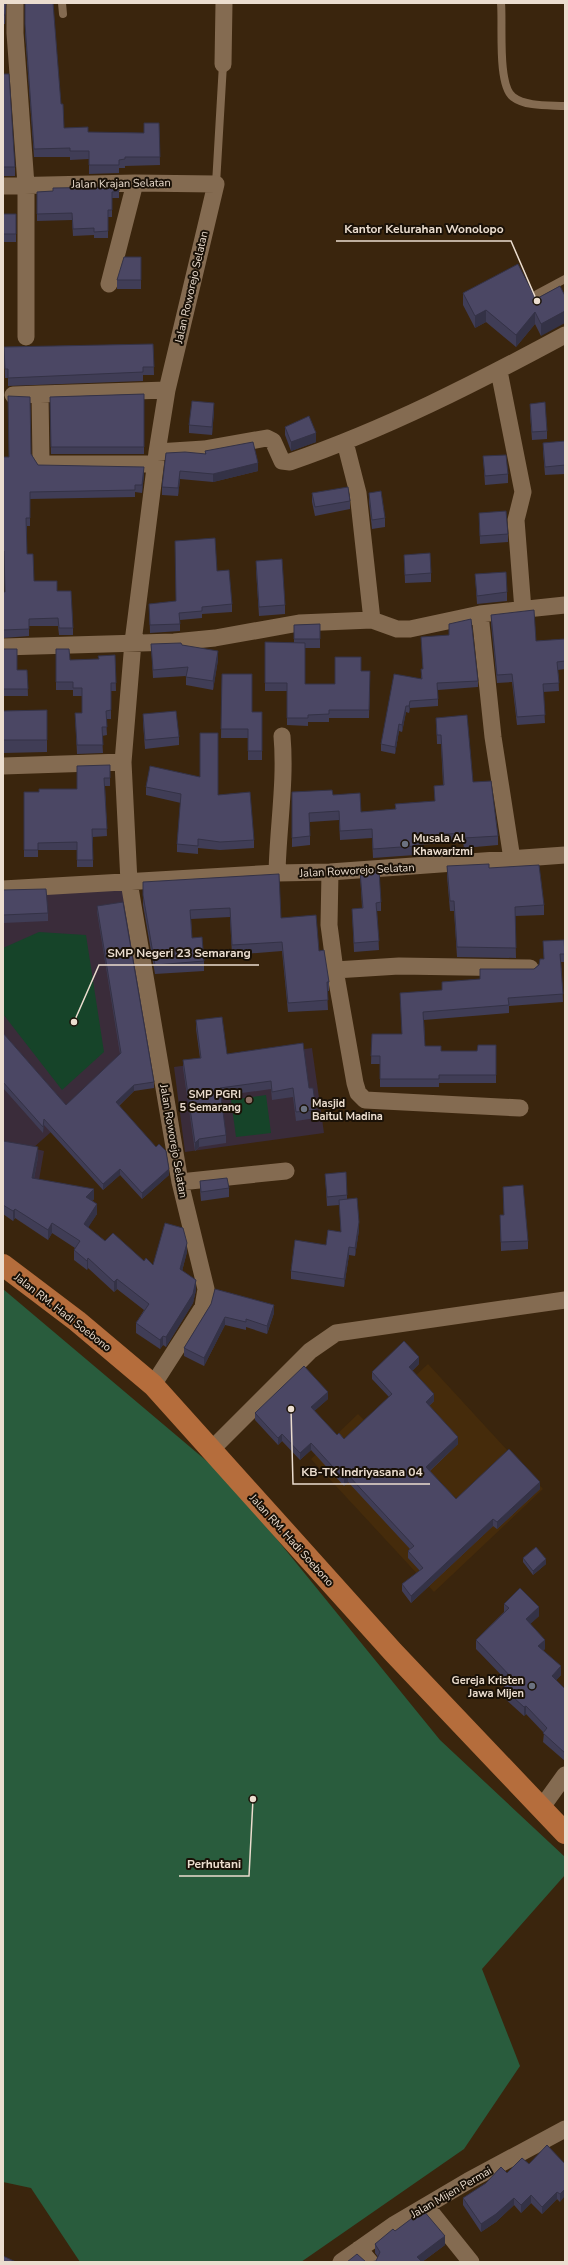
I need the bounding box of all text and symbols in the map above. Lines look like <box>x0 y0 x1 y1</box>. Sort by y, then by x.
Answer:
street label: Jalan Krajan Selatan <box>70 175 171 192</box>
callout: Kantor Kelurahan Wonolopo <box>336 217 511 241</box>
text: Kantor Kelurahan Wonolopo <box>344 221 504 237</box>
street label: Jalan Roworejo Selatan <box>171 229 212 346</box>
place label: Musala Al Khawarizmi <box>413 831 473 859</box>
marker: Musala Al Khawarizmi <box>400 839 410 849</box>
street label: Jalan Roworejo Selatan <box>298 860 415 881</box>
callout: SMP Negeri 23 Semarang <box>99 941 259 965</box>
text: SMP Negeri 23 Semarang <box>107 945 251 961</box>
street label: Jalan Roworejo Selatan <box>156 1082 191 1199</box>
place label: SMP PGRI 5 Semarang <box>180 1087 241 1115</box>
marker: SMP PGRI 5 Semarang <box>244 1095 254 1105</box>
place label: Masjid Baitul Madina <box>312 1096 383 1124</box>
marker: Masjid Baitul Madina <box>299 1104 309 1114</box>
street label: Jalan RM. Hadi Soebono <box>10 1269 114 1355</box>
callout: KB-TK Indriyasana 04 <box>293 1460 430 1484</box>
text: KB-TK Indriyasana 04 <box>301 1464 423 1480</box>
street label: Jalan RM. Hadi Soebono <box>245 1490 337 1590</box>
place label: Gereja Kristen Jawa Mijen <box>452 1673 524 1701</box>
marker: Gereja Kristen Jawa Mijen <box>527 1681 537 1691</box>
callout: Perhutani <box>179 1852 249 1876</box>
text: Perhutani <box>187 1856 241 1872</box>
street label: Jalan Mijen Permai <box>407 2163 495 2222</box>

